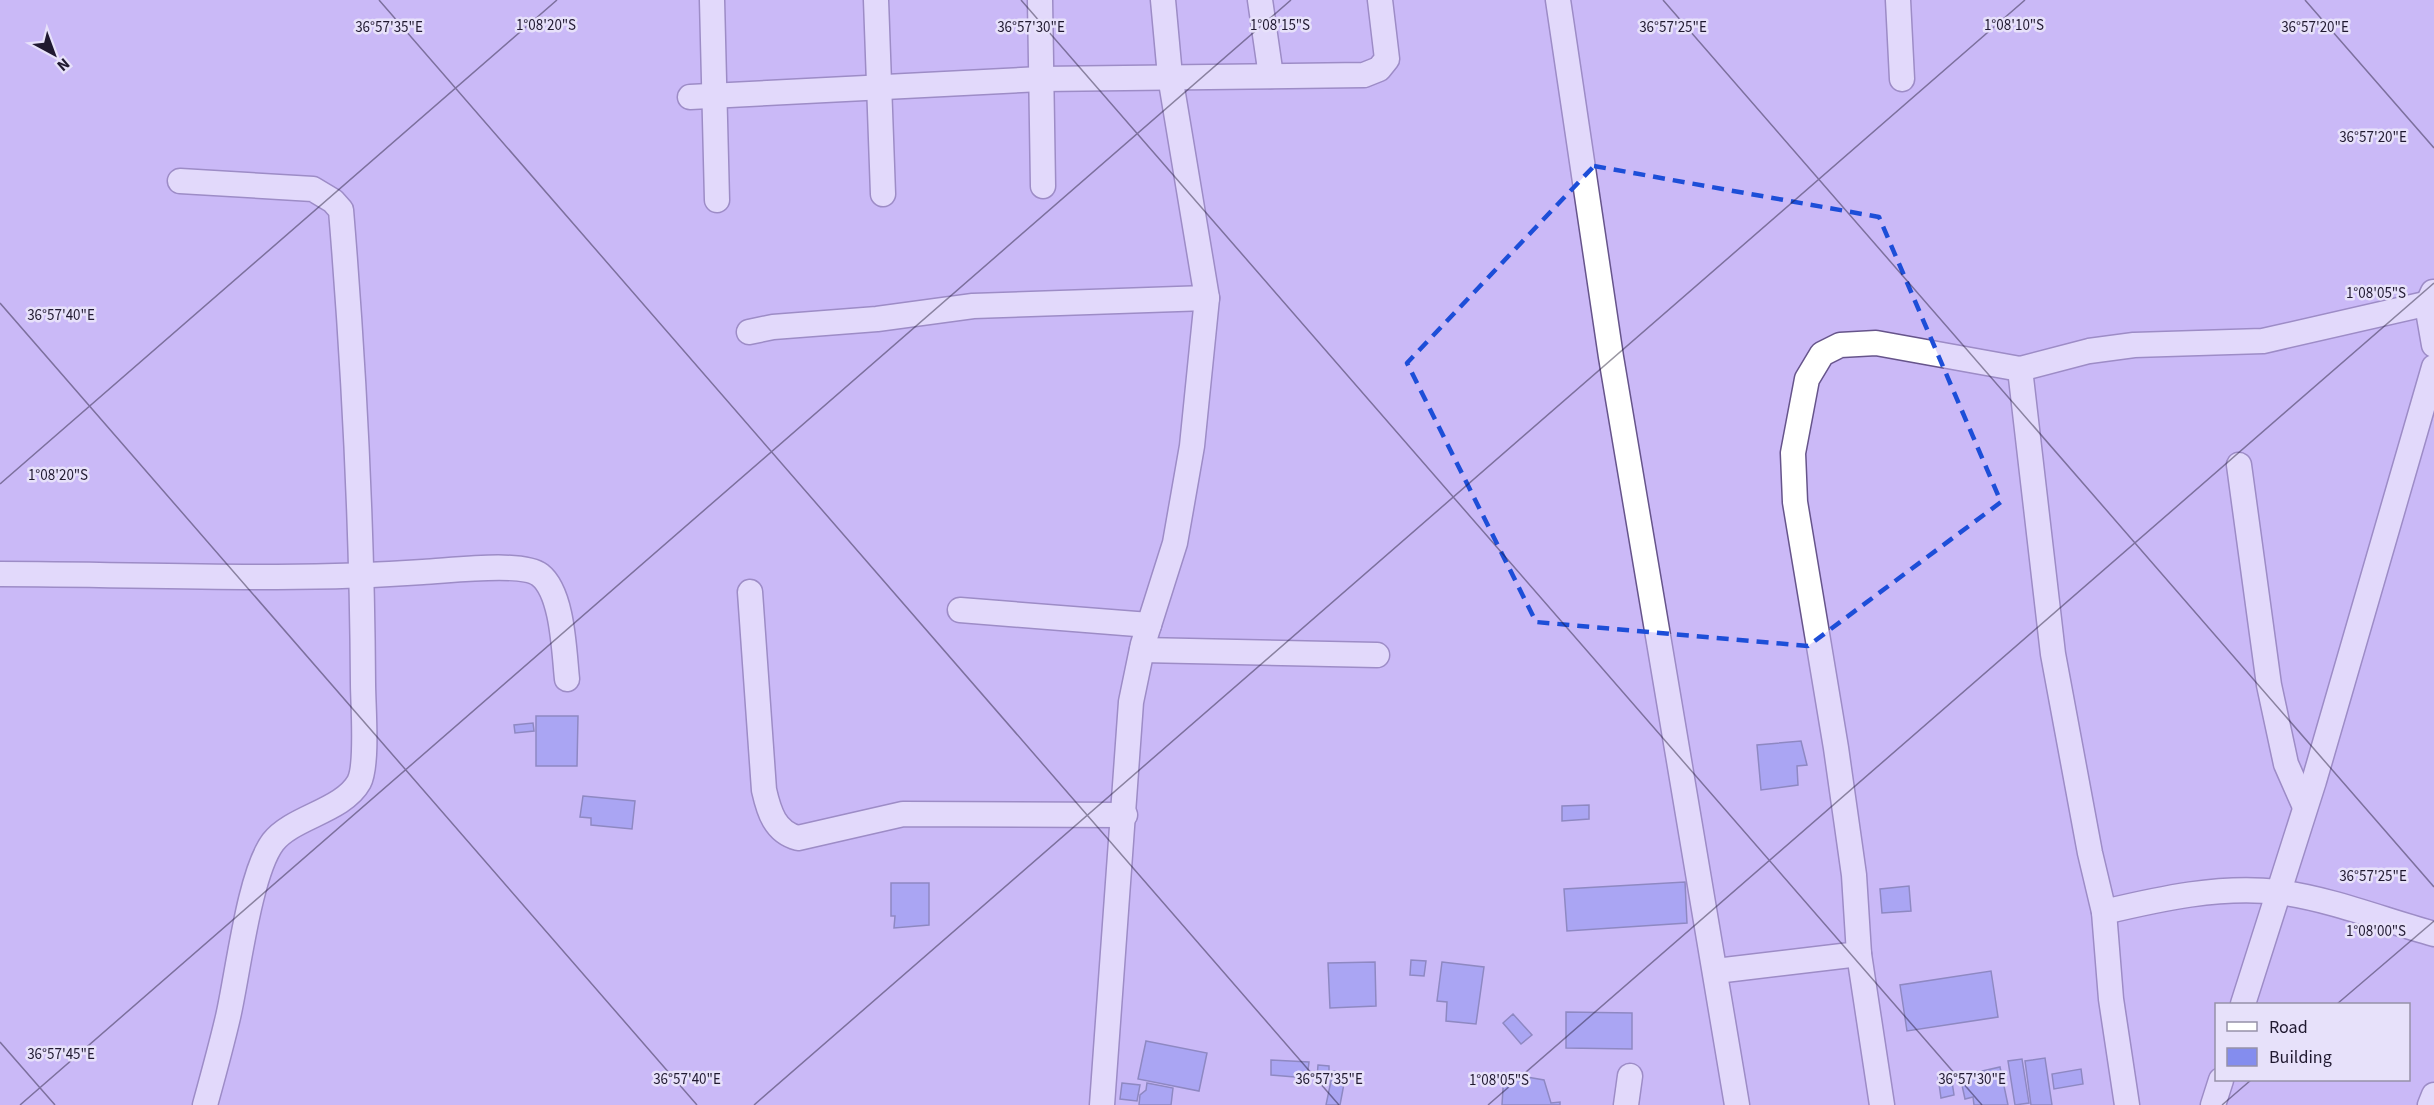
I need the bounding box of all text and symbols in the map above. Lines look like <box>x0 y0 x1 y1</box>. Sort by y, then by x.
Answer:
text: 1°08'20"S <box>516 15 576 36</box>
text: 1°08'15"S <box>1250 15 1310 36</box>
text: 1°08'10"S <box>1984 15 2044 36</box>
text: 36°57'35"E <box>355 17 423 38</box>
text: 36°57'30"E <box>997 17 1065 38</box>
text: 36°57'25"E <box>1639 17 1707 38</box>
text: 36°57'20"E <box>2281 17 2349 38</box>
north arrow <box>24 24 84 84</box>
text: N <box>52 53 74 76</box>
text: 36°57'20"E <box>2339 127 2407 148</box>
text: 1°08'05"S <box>2346 283 2406 304</box>
text: 36°57'40"E <box>27 305 95 326</box>
text: 1°08'20"S <box>28 465 88 486</box>
text: 36°57'25"E <box>2339 866 2407 887</box>
text: 1°08'00"S <box>2346 921 2406 942</box>
legend <box>2215 1003 2410 1081</box>
text: Road <box>2269 1015 2308 1040</box>
text: 36°57'45"E <box>27 1044 95 1065</box>
text: Building <box>2269 1045 2332 1070</box>
text: 36°57'40"E <box>653 1069 721 1090</box>
text: 36°57'35"E <box>1295 1069 1363 1090</box>
text: 36°57'30"E <box>1938 1069 2006 1090</box>
text: 1°08'05"S <box>1469 1070 1529 1091</box>

